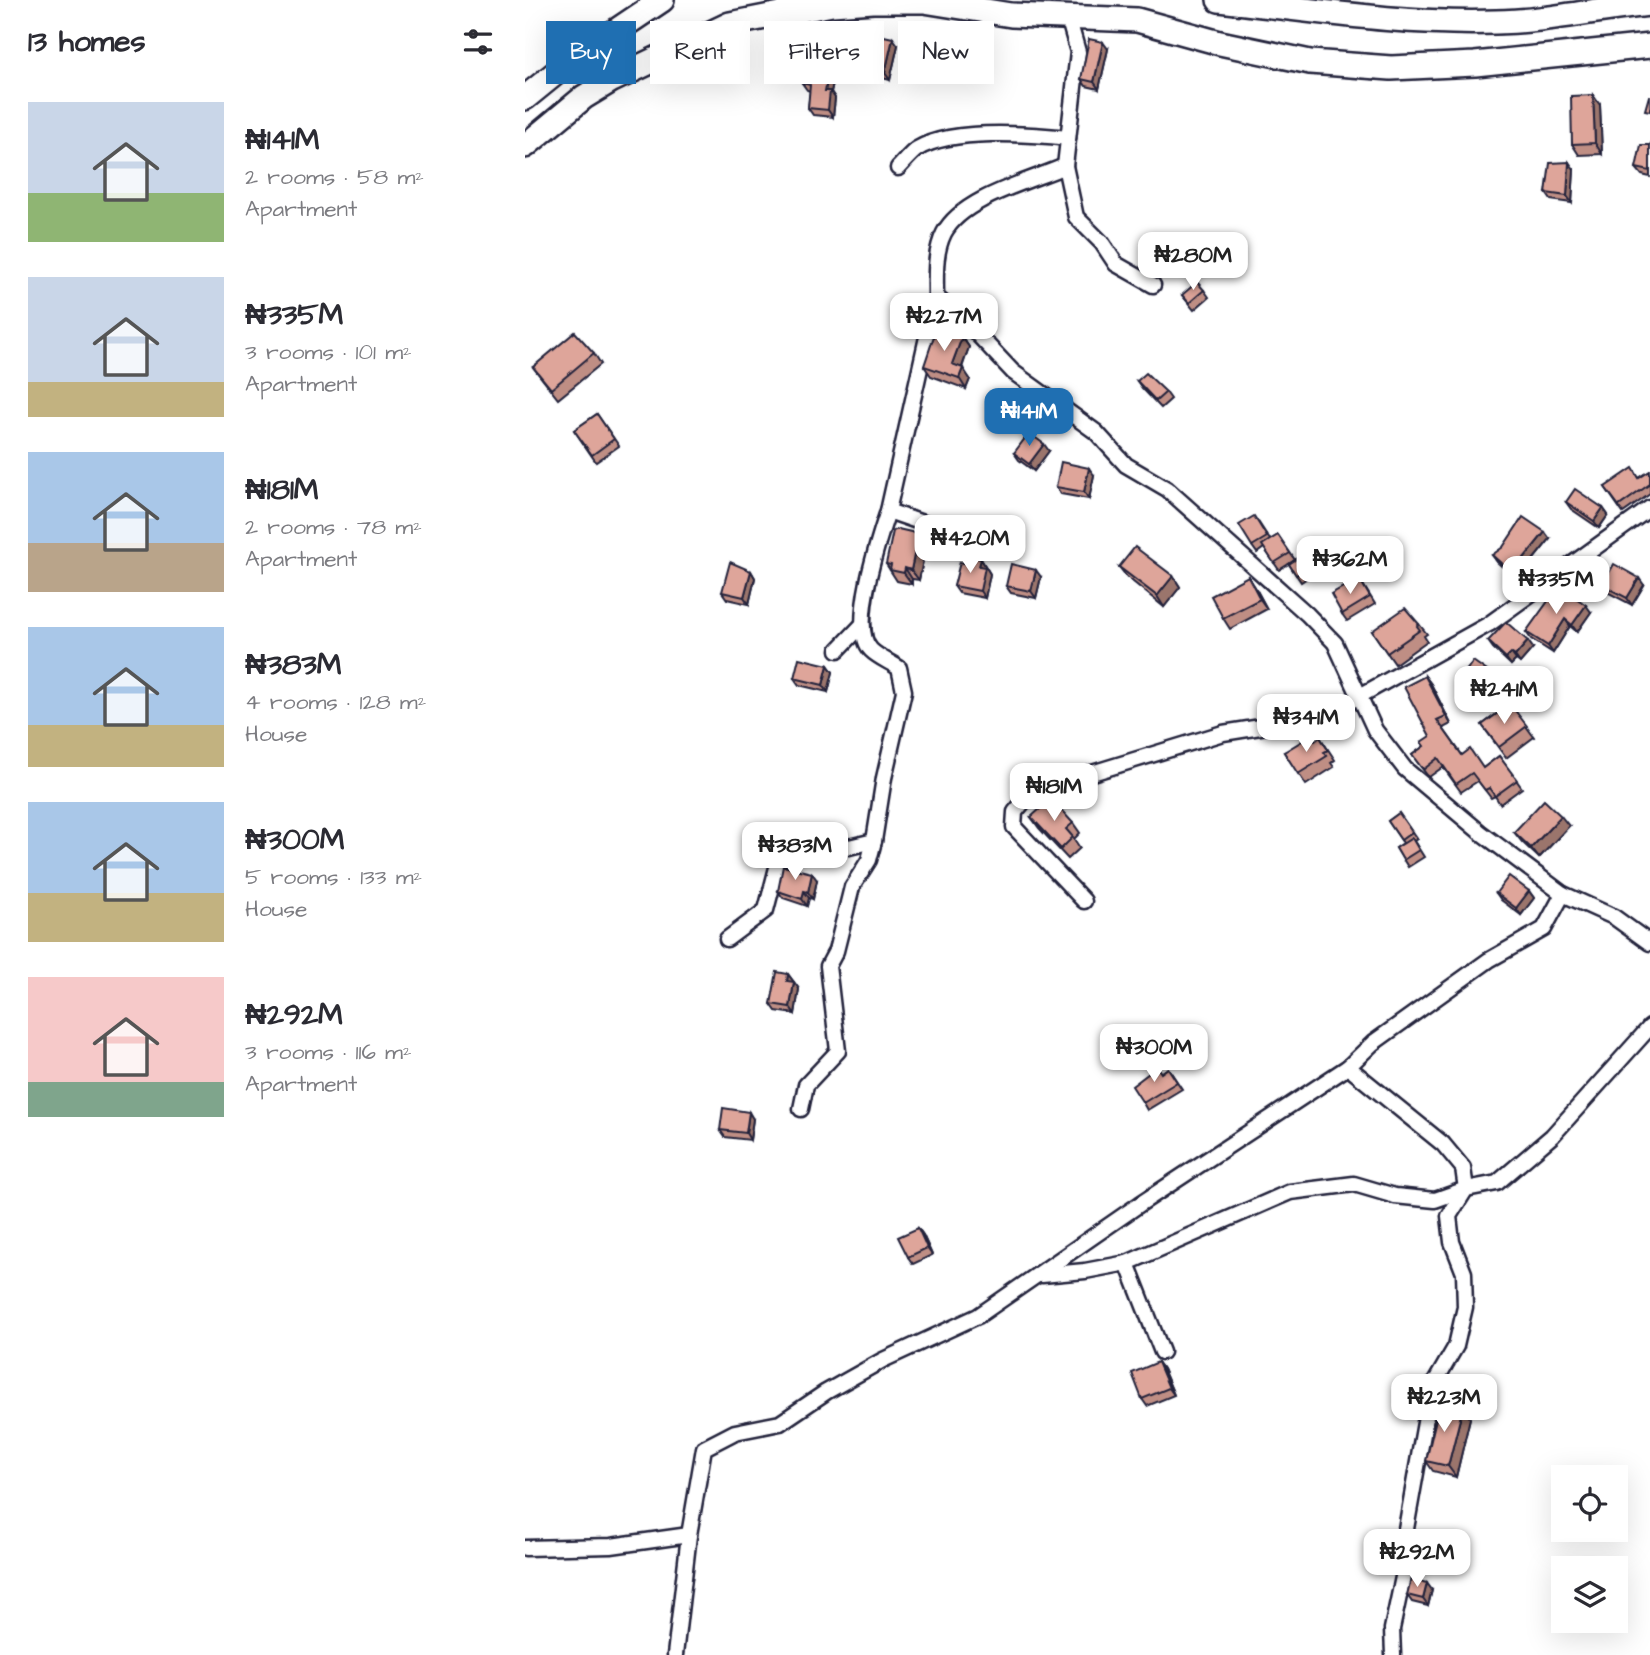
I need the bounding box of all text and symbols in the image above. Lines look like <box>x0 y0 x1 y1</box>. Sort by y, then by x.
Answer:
text: 13 homes <box>28 21 145 63</box>
chip: Buy <box>546 21 636 84</box>
chip: Rent <box>650 21 750 84</box>
chip: Filters <box>764 21 884 84</box>
chip: New <box>898 21 994 84</box>
icon: filters <box>459 23 497 61</box>
text: ₦141M <box>245 119 320 161</box>
icon: home <box>84 130 168 214</box>
text: 2 rooms · 58 m² <box>245 161 424 193</box>
text: Apartment <box>245 193 357 225</box>
pin: ₦280M <box>1144 232 1242 292</box>
text: ₦280M <box>1154 239 1232 271</box>
text: ₦335M <box>245 294 343 336</box>
pin: ₦227M <box>895 294 993 353</box>
text: ₦227M <box>906 300 982 332</box>
icon: home <box>84 305 168 389</box>
text: 3 rooms · 101 m² <box>245 336 412 368</box>
text: Apartment <box>245 368 357 400</box>
pin: ₦141M <box>980 388 1078 448</box>
text: ₦141M <box>1000 395 1058 427</box>
text: ₦181M <box>245 469 319 511</box>
icon: home <box>84 480 168 564</box>
text: 2 rooms · 78 m² <box>245 511 422 543</box>
pin: ₦420M <box>921 516 1019 575</box>
text: ₦420M <box>931 522 1009 554</box>
pin: ₦362M <box>1301 536 1399 596</box>
text: Apartment <box>245 543 357 575</box>
text: ₦362M <box>1313 543 1387 575</box>
pin: ₦335M <box>1507 556 1605 616</box>
text: ₦335M <box>1518 563 1594 595</box>
text: ₦383M <box>245 644 341 686</box>
icon: home <box>84 655 168 739</box>
pin: ₦241M <box>1455 666 1553 726</box>
text: ₦241M <box>1470 673 1538 705</box>
text: 4 rooms · 128 m² <box>245 686 426 718</box>
pin: ₦341M <box>1257 694 1355 754</box>
text: ₦341M <box>1273 701 1339 733</box>
text: House <box>245 718 308 750</box>
pin: ₦181M <box>1005 764 1103 823</box>
text: ₦181M <box>1026 770 1082 802</box>
text: ₦300M <box>245 819 345 861</box>
pin: ₦383M <box>746 822 844 882</box>
text: ₦383M <box>758 829 832 861</box>
icon: home <box>84 830 168 914</box>
text: 5 rooms · 133 m² <box>245 861 422 893</box>
text: House <box>245 893 308 925</box>
text: ₦292M <box>245 994 343 1036</box>
icon: home <box>84 1005 168 1089</box>
pin: ₦300M <box>1105 1024 1203 1084</box>
text: ₦300M <box>1116 1031 1192 1063</box>
text: 3 rooms · 116 m² <box>245 1036 412 1068</box>
text: Apartment <box>245 1068 357 1100</box>
pin: ₦223M <box>1395 1374 1493 1434</box>
text: ₦223M <box>1407 1381 1481 1413</box>
map controls <box>1551 1465 1628 1633</box>
button: locate <box>1551 1465 1628 1542</box>
pin: ₦292M <box>1368 1530 1466 1589</box>
text: ₦292M <box>1379 1536 1455 1568</box>
button: layers <box>1551 1556 1628 1633</box>

